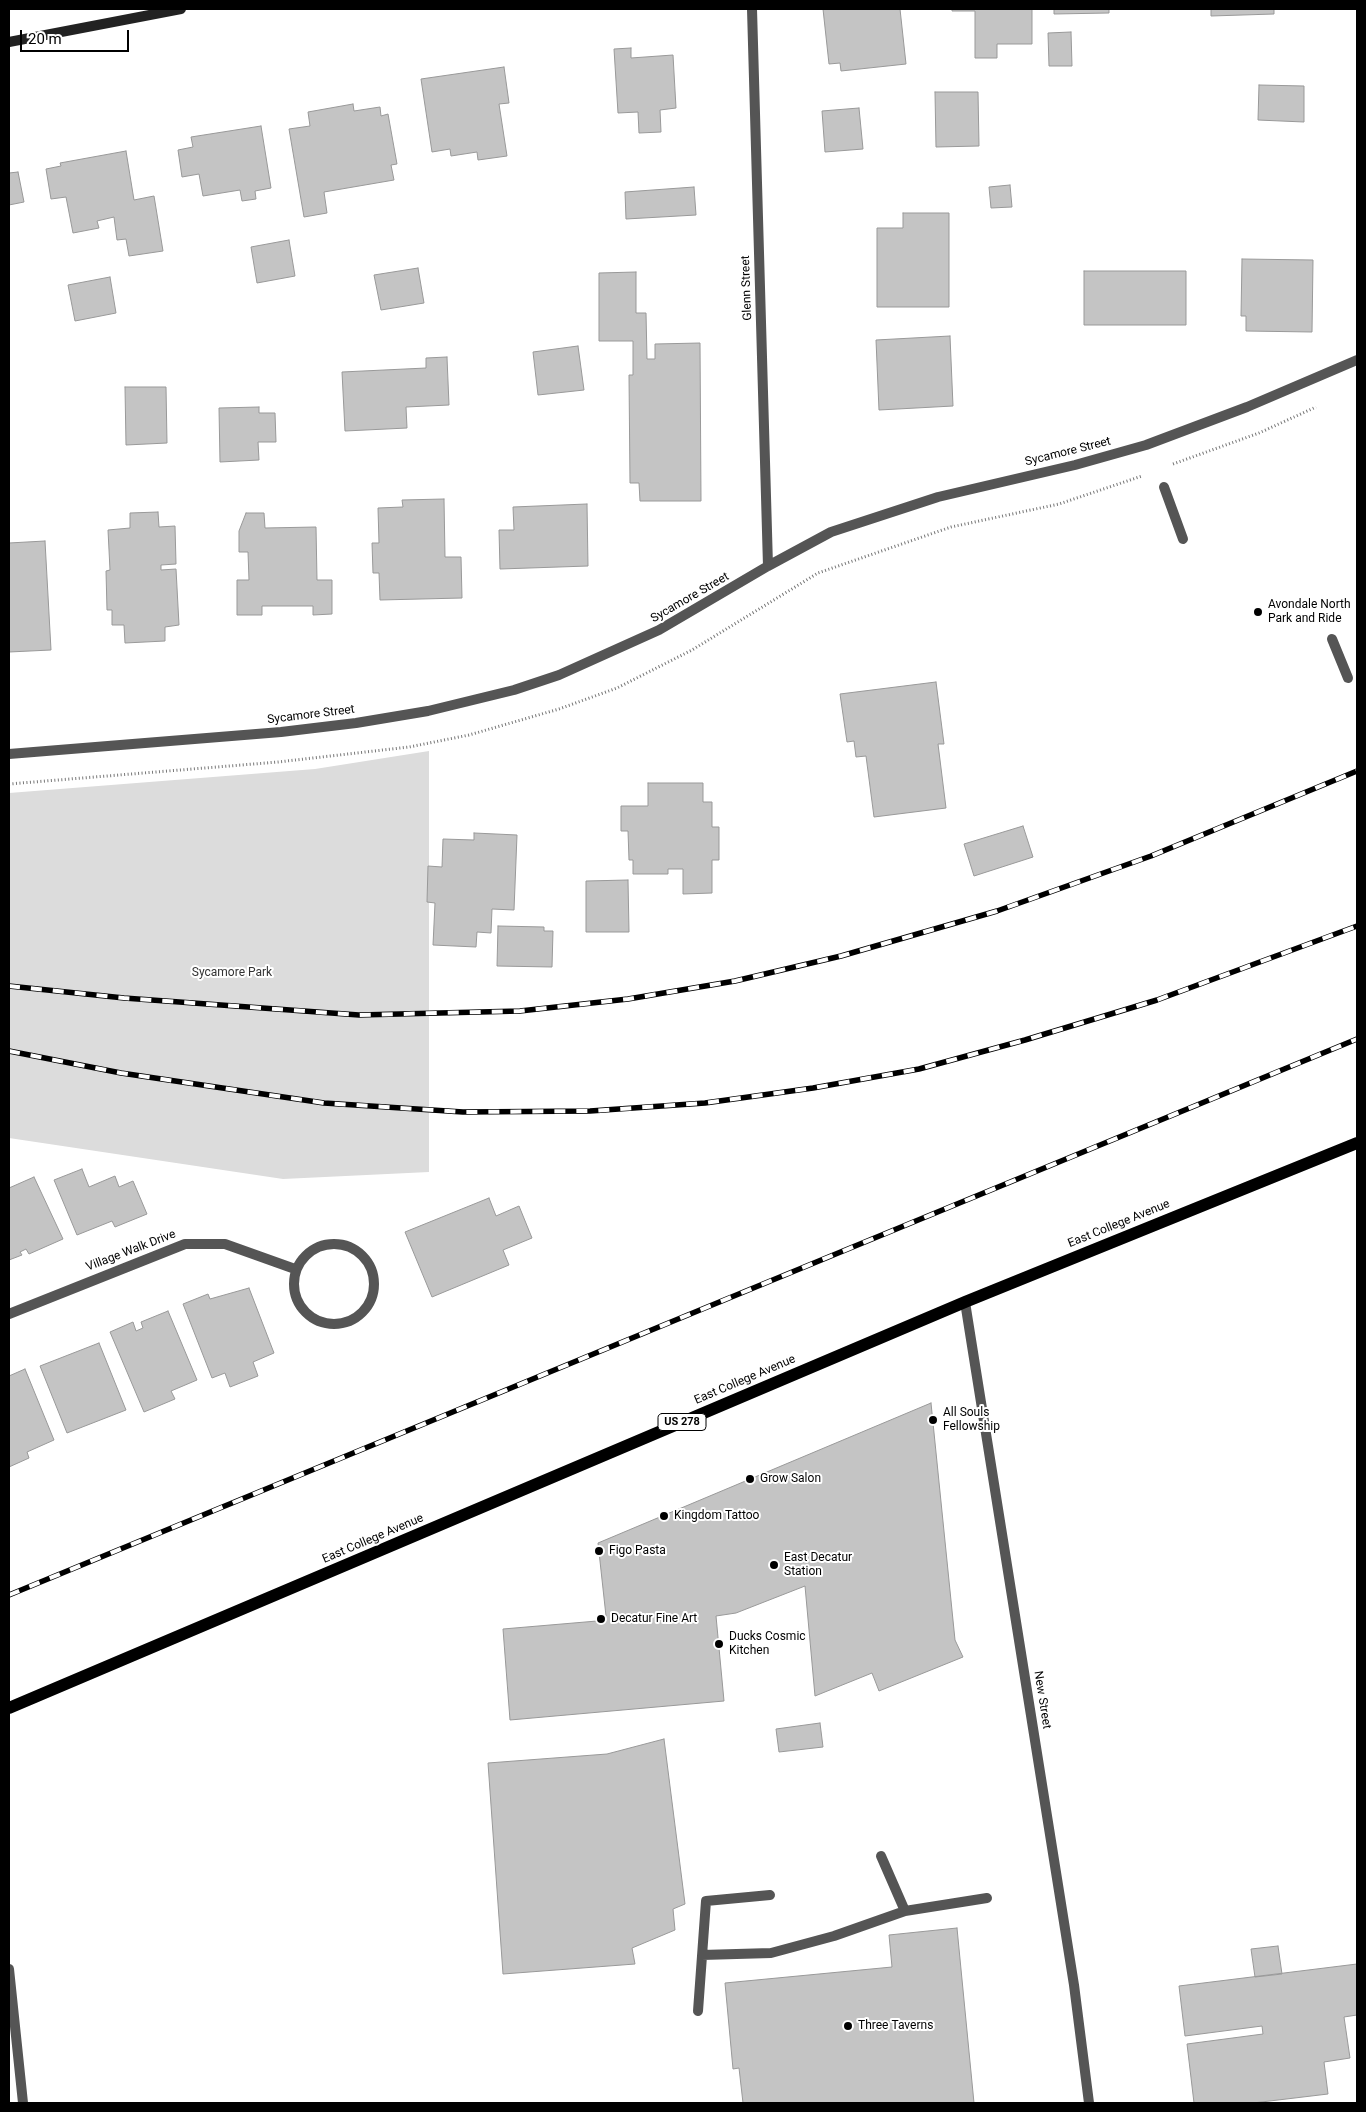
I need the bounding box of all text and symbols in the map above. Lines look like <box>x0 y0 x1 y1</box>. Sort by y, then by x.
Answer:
scale bar <box>22 20 131 52</box>
text: 20 m <box>28 30 62 48</box>
street label: Glenn Street <box>739 255 755 321</box>
street label: Sycamore Street <box>1024 434 1112 470</box>
street label: Sycamore Street <box>648 570 732 626</box>
place label: Avondale North Park and Ride <box>1268 598 1351 626</box>
marker: Avondale North Park and Ride <box>1252 606 1264 618</box>
street label: Sycamore Street <box>267 703 355 727</box>
park label: Sycamore Park <box>192 966 272 980</box>
street label: East College Avenue <box>1066 1197 1172 1251</box>
street label: Village Walk Drive <box>84 1227 178 1275</box>
street label: East College Avenue <box>692 1352 798 1408</box>
place label: All Souls Fellowship <box>943 1406 1000 1434</box>
road number: US 278 <box>658 1414 706 1430</box>
marker: All Souls Fellowship <box>927 1414 939 1426</box>
place label: Grow Salon <box>760 1472 821 1486</box>
marker: Grow Salon <box>744 1473 756 1485</box>
place label: Kingdom Tattoo <box>674 1509 759 1523</box>
marker: Kingdom Tattoo <box>658 1510 670 1522</box>
street label: East College Avenue <box>320 1511 426 1567</box>
place label: Figo Pasta <box>609 1544 666 1558</box>
marker: Figo Pasta <box>593 1545 605 1557</box>
place label: East Decatur Station <box>784 1551 852 1579</box>
marker: East Decatur Station <box>768 1559 780 1571</box>
place label: Decatur Fine Art <box>611 1612 697 1626</box>
marker: Decatur Fine Art <box>595 1613 607 1625</box>
place label: Ducks Cosmic Kitchen <box>729 1630 806 1658</box>
marker: Ducks Cosmic Kitchen <box>713 1638 725 1650</box>
street label: New Street <box>1030 1670 1054 1730</box>
place label: Three Taverns <box>858 2019 933 2033</box>
marker: Three Taverns <box>842 2020 854 2032</box>

